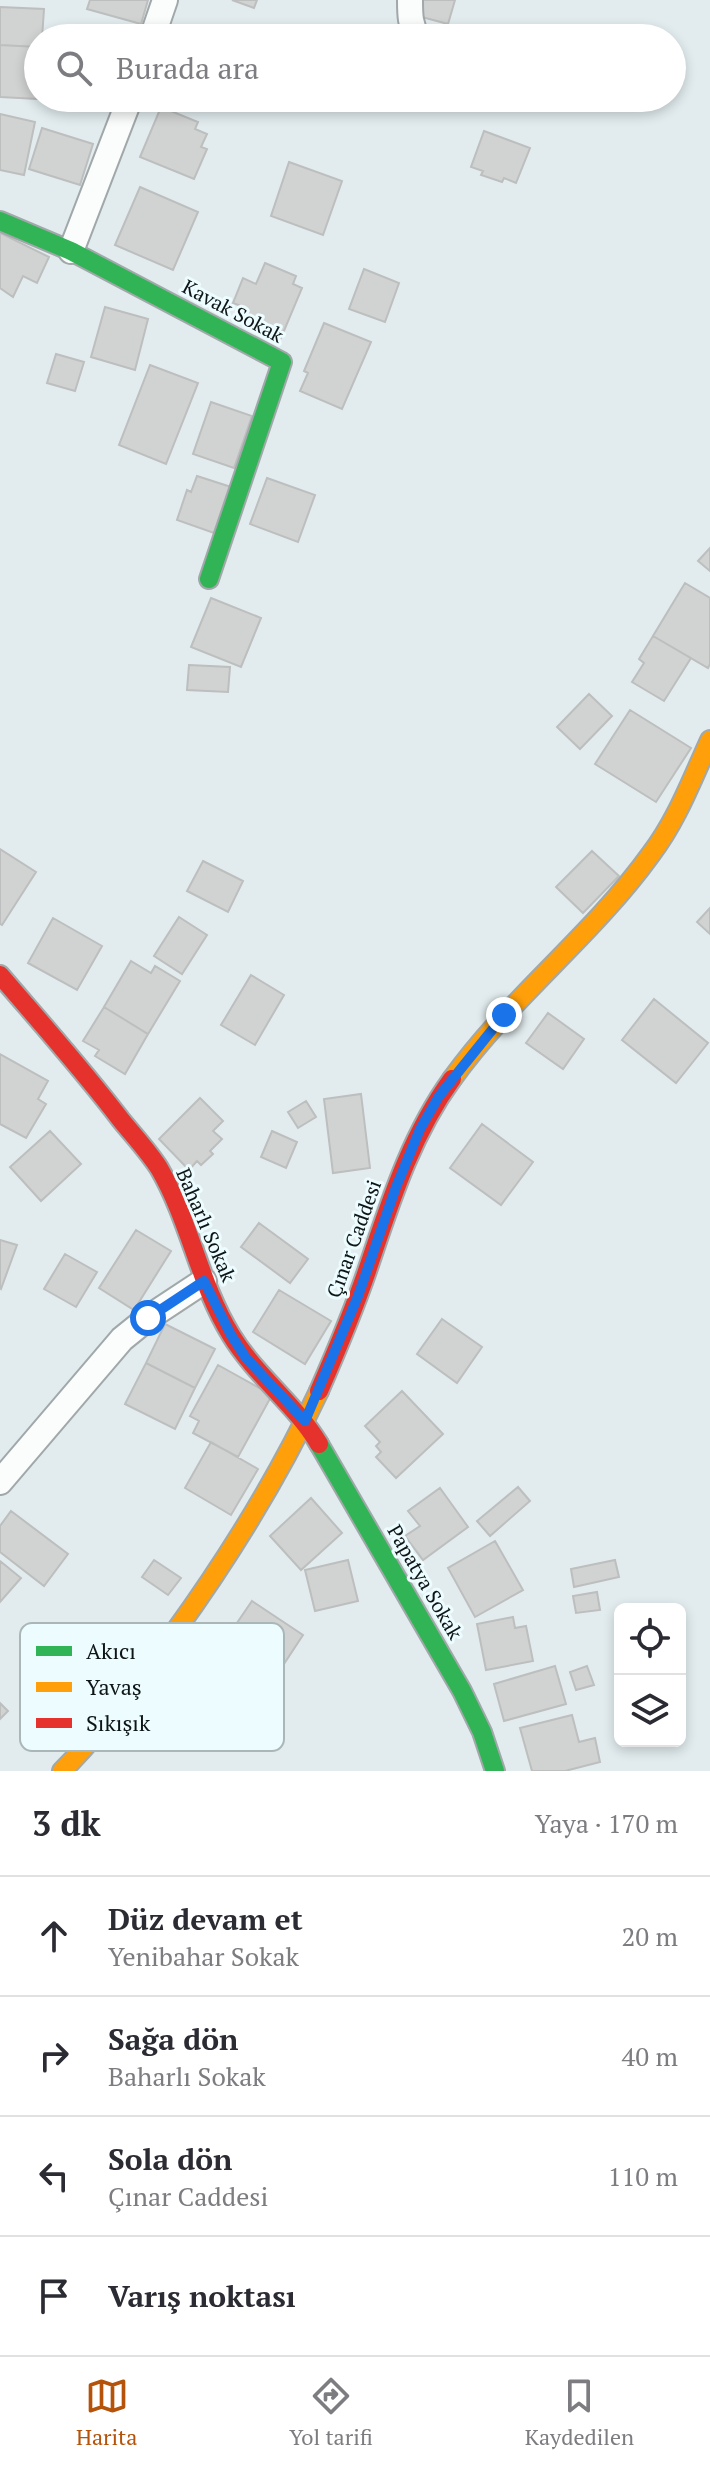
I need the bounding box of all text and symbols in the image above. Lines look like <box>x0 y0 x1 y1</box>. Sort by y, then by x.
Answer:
search box <box>24 24 686 112</box>
icon: search <box>52 46 96 90</box>
text: Burada ara <box>116 48 259 88</box>
street label: Kavak Sokak <box>178 273 289 349</box>
route end <box>486 997 522 1033</box>
street label: Baharlı Sokak <box>170 1164 243 1287</box>
street label: Çınar Caddesi <box>320 1176 387 1301</box>
route start <box>130 1300 166 1336</box>
street label: Papatya Sokak <box>382 1519 470 1645</box>
map controls <box>614 1603 686 1747</box>
button: locate <box>614 1603 686 1675</box>
legend <box>20 1623 284 1751</box>
text: Akıcı <box>86 1636 136 1665</box>
text: Yavaş <box>86 1672 142 1701</box>
button: layers <box>614 1675 686 1747</box>
text: Sıkışık <box>86 1708 151 1737</box>
text: 3 dk <box>32 1801 101 1846</box>
text: Yaya · 170 m <box>535 1806 678 1840</box>
text: Düz devam et <box>108 1899 303 1939</box>
icon: ahead <box>32 1914 76 1958</box>
text: 20 m <box>622 1919 678 1953</box>
text: Yenibahar Sokak <box>108 1939 299 1973</box>
text: Sağa dön <box>108 2019 238 2059</box>
icon: right <box>32 2034 76 2078</box>
text: 40 m <box>622 2039 678 2073</box>
text: Baharlı Sokak <box>108 2059 266 2093</box>
text: Sola dön <box>108 2139 232 2179</box>
icon: left <box>32 2154 76 2198</box>
text: 110 m <box>608 2159 678 2193</box>
text: Çınar Caddesi <box>108 2179 268 2213</box>
icon: arrive <box>32 2274 76 2318</box>
text: Varış noktası <box>108 2276 296 2316</box>
tab: Harita <box>76 2374 137 2451</box>
tab: Yol tarifi <box>289 2374 373 2451</box>
tab: Kaydedilen <box>525 2374 634 2451</box>

